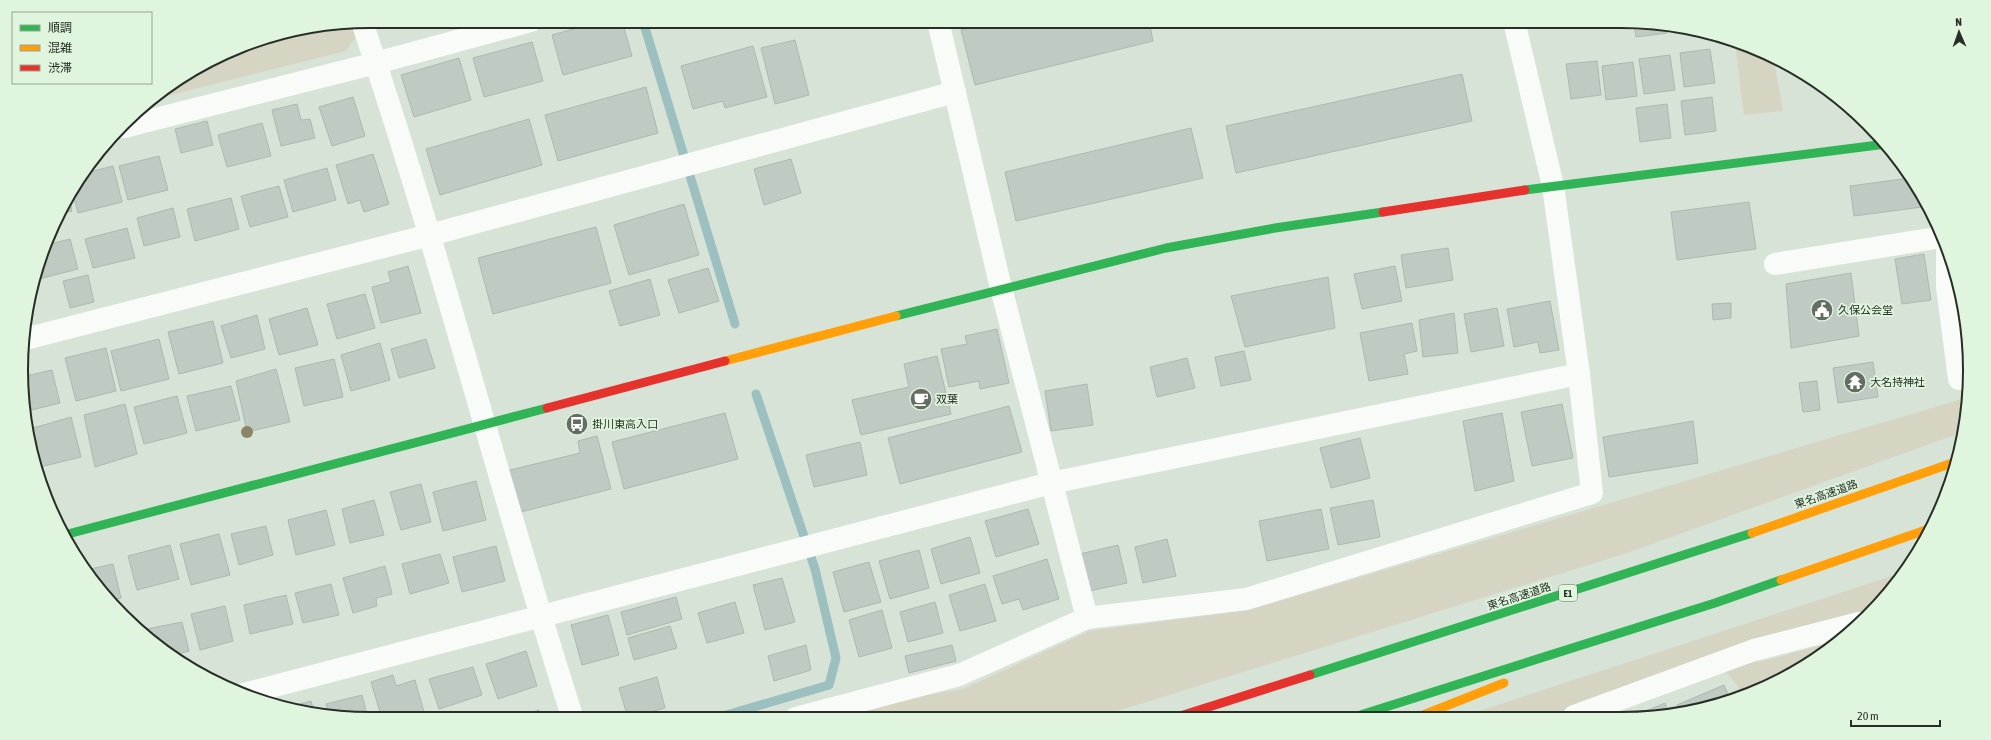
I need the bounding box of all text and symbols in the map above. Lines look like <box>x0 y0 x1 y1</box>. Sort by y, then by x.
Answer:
legend <box>12 12 152 84</box>
north arrow <box>1939 12 1979 52</box>
text: N <box>1955 16 1962 28</box>
text: 順調 <box>48 21 72 35</box>
text: 混雑 <box>48 41 72 55</box>
text: 渋滞 <box>48 61 72 75</box>
public building icon: 久保公会堂 <box>1809 297 1835 323</box>
place label: 久保公会堂 <box>1838 304 1893 316</box>
temple icon: 大名持神社 <box>1842 369 1868 395</box>
place label: 大名持神社 <box>1870 376 1925 388</box>
cafe icon: 双葉 <box>908 386 934 412</box>
place label: 双葉 <box>936 393 958 405</box>
bus stop icon: 掛川東高入口 <box>564 411 590 437</box>
place label: 掛川東高入口 <box>592 418 658 430</box>
street label: 東名高速道路 <box>1793 478 1859 510</box>
street label: 東名高速道路 <box>1486 580 1552 612</box>
road number: E1 <box>1559 585 1577 601</box>
scale bar <box>1851 702 1940 728</box>
text: 20 m <box>1857 709 1879 723</box>

